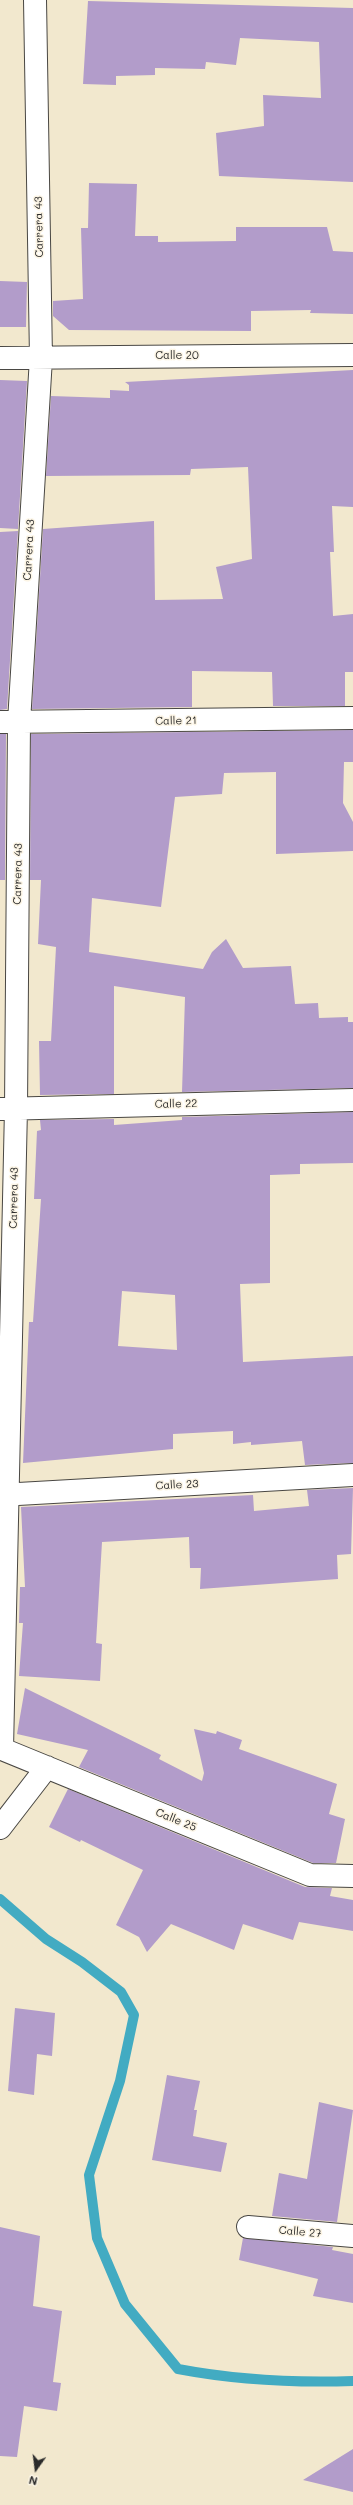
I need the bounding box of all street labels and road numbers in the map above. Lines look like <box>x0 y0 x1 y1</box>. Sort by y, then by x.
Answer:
street label: Carrera 43 <box>32 196 46 258</box>
street label: Calle 20 <box>155 349 199 363</box>
street label: Carrera 43 <box>21 519 37 581</box>
street label: Calle 21 <box>155 714 197 728</box>
street label: Carrera 43 <box>11 843 25 905</box>
street label: Calle 22 <box>154 1097 198 1111</box>
street label: Carrera 43 <box>7 1167 21 1229</box>
street label: Calle 23 <box>155 1477 199 1493</box>
street label: Calle 25 <box>154 1806 198 1834</box>
street label: Calle 27 <box>278 2224 322 2240</box>

